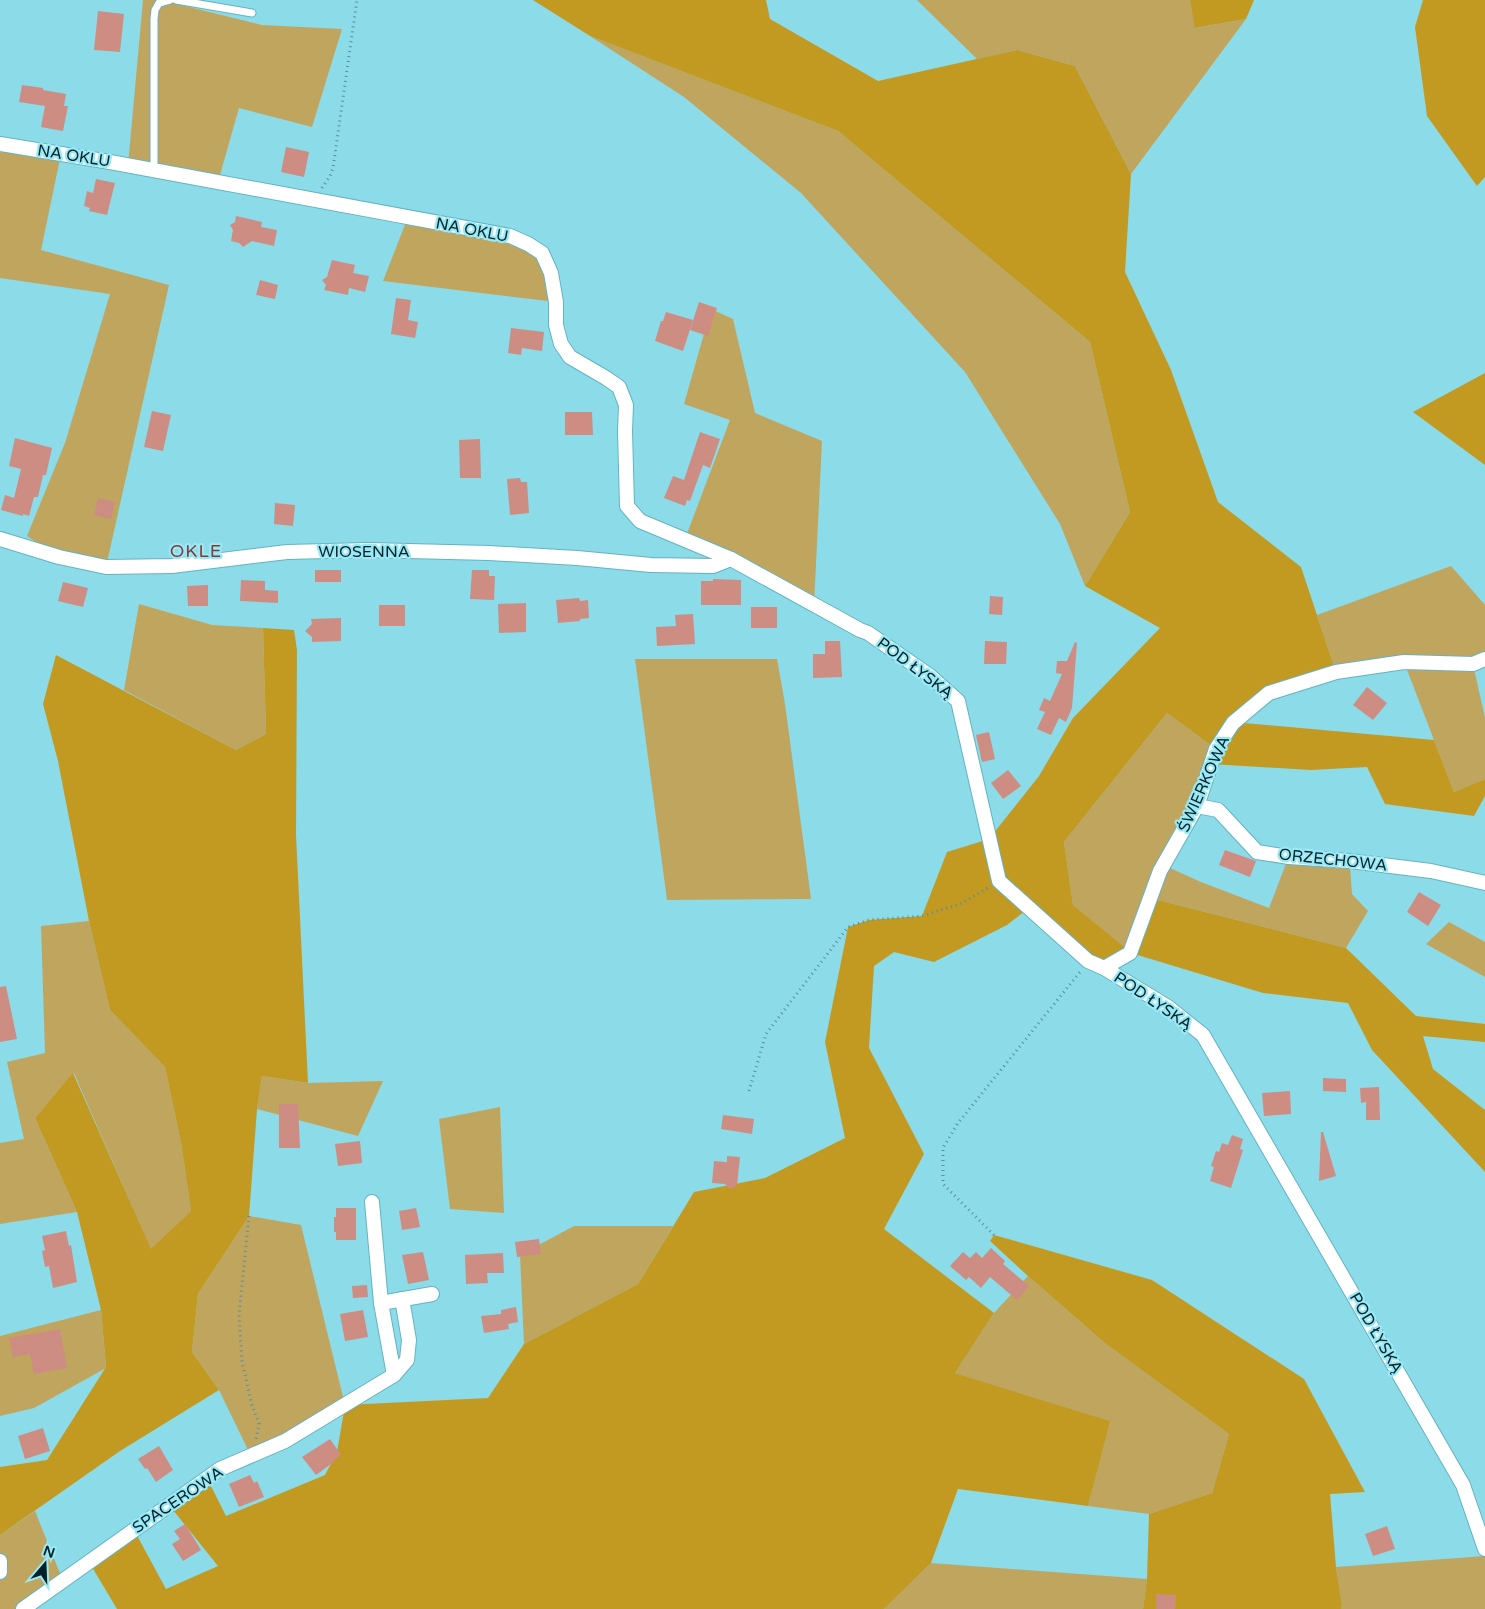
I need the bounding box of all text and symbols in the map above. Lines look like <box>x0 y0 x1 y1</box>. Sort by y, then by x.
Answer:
street label: NA OKLU <box>36 140 112 172</box>
street label: NA OKLU <box>434 213 510 247</box>
district label: OKLE <box>170 540 222 562</box>
street label: WIOSENNA <box>318 542 410 562</box>
street label: POD ŁYSKĄ <box>873 633 957 703</box>
street label: ŚWIERKOWA <box>1174 733 1234 835</box>
street label: ORZECHOWA <box>1278 844 1388 876</box>
street label: POD ŁYSKĄ <box>1110 968 1196 1034</box>
street label: POD ŁYSKĄ <box>1345 1289 1407 1377</box>
street label: SPACEROWA <box>129 1462 227 1538</box>
north arrow <box>20 1539 70 1589</box>
text: N <box>41 1542 57 1562</box>

